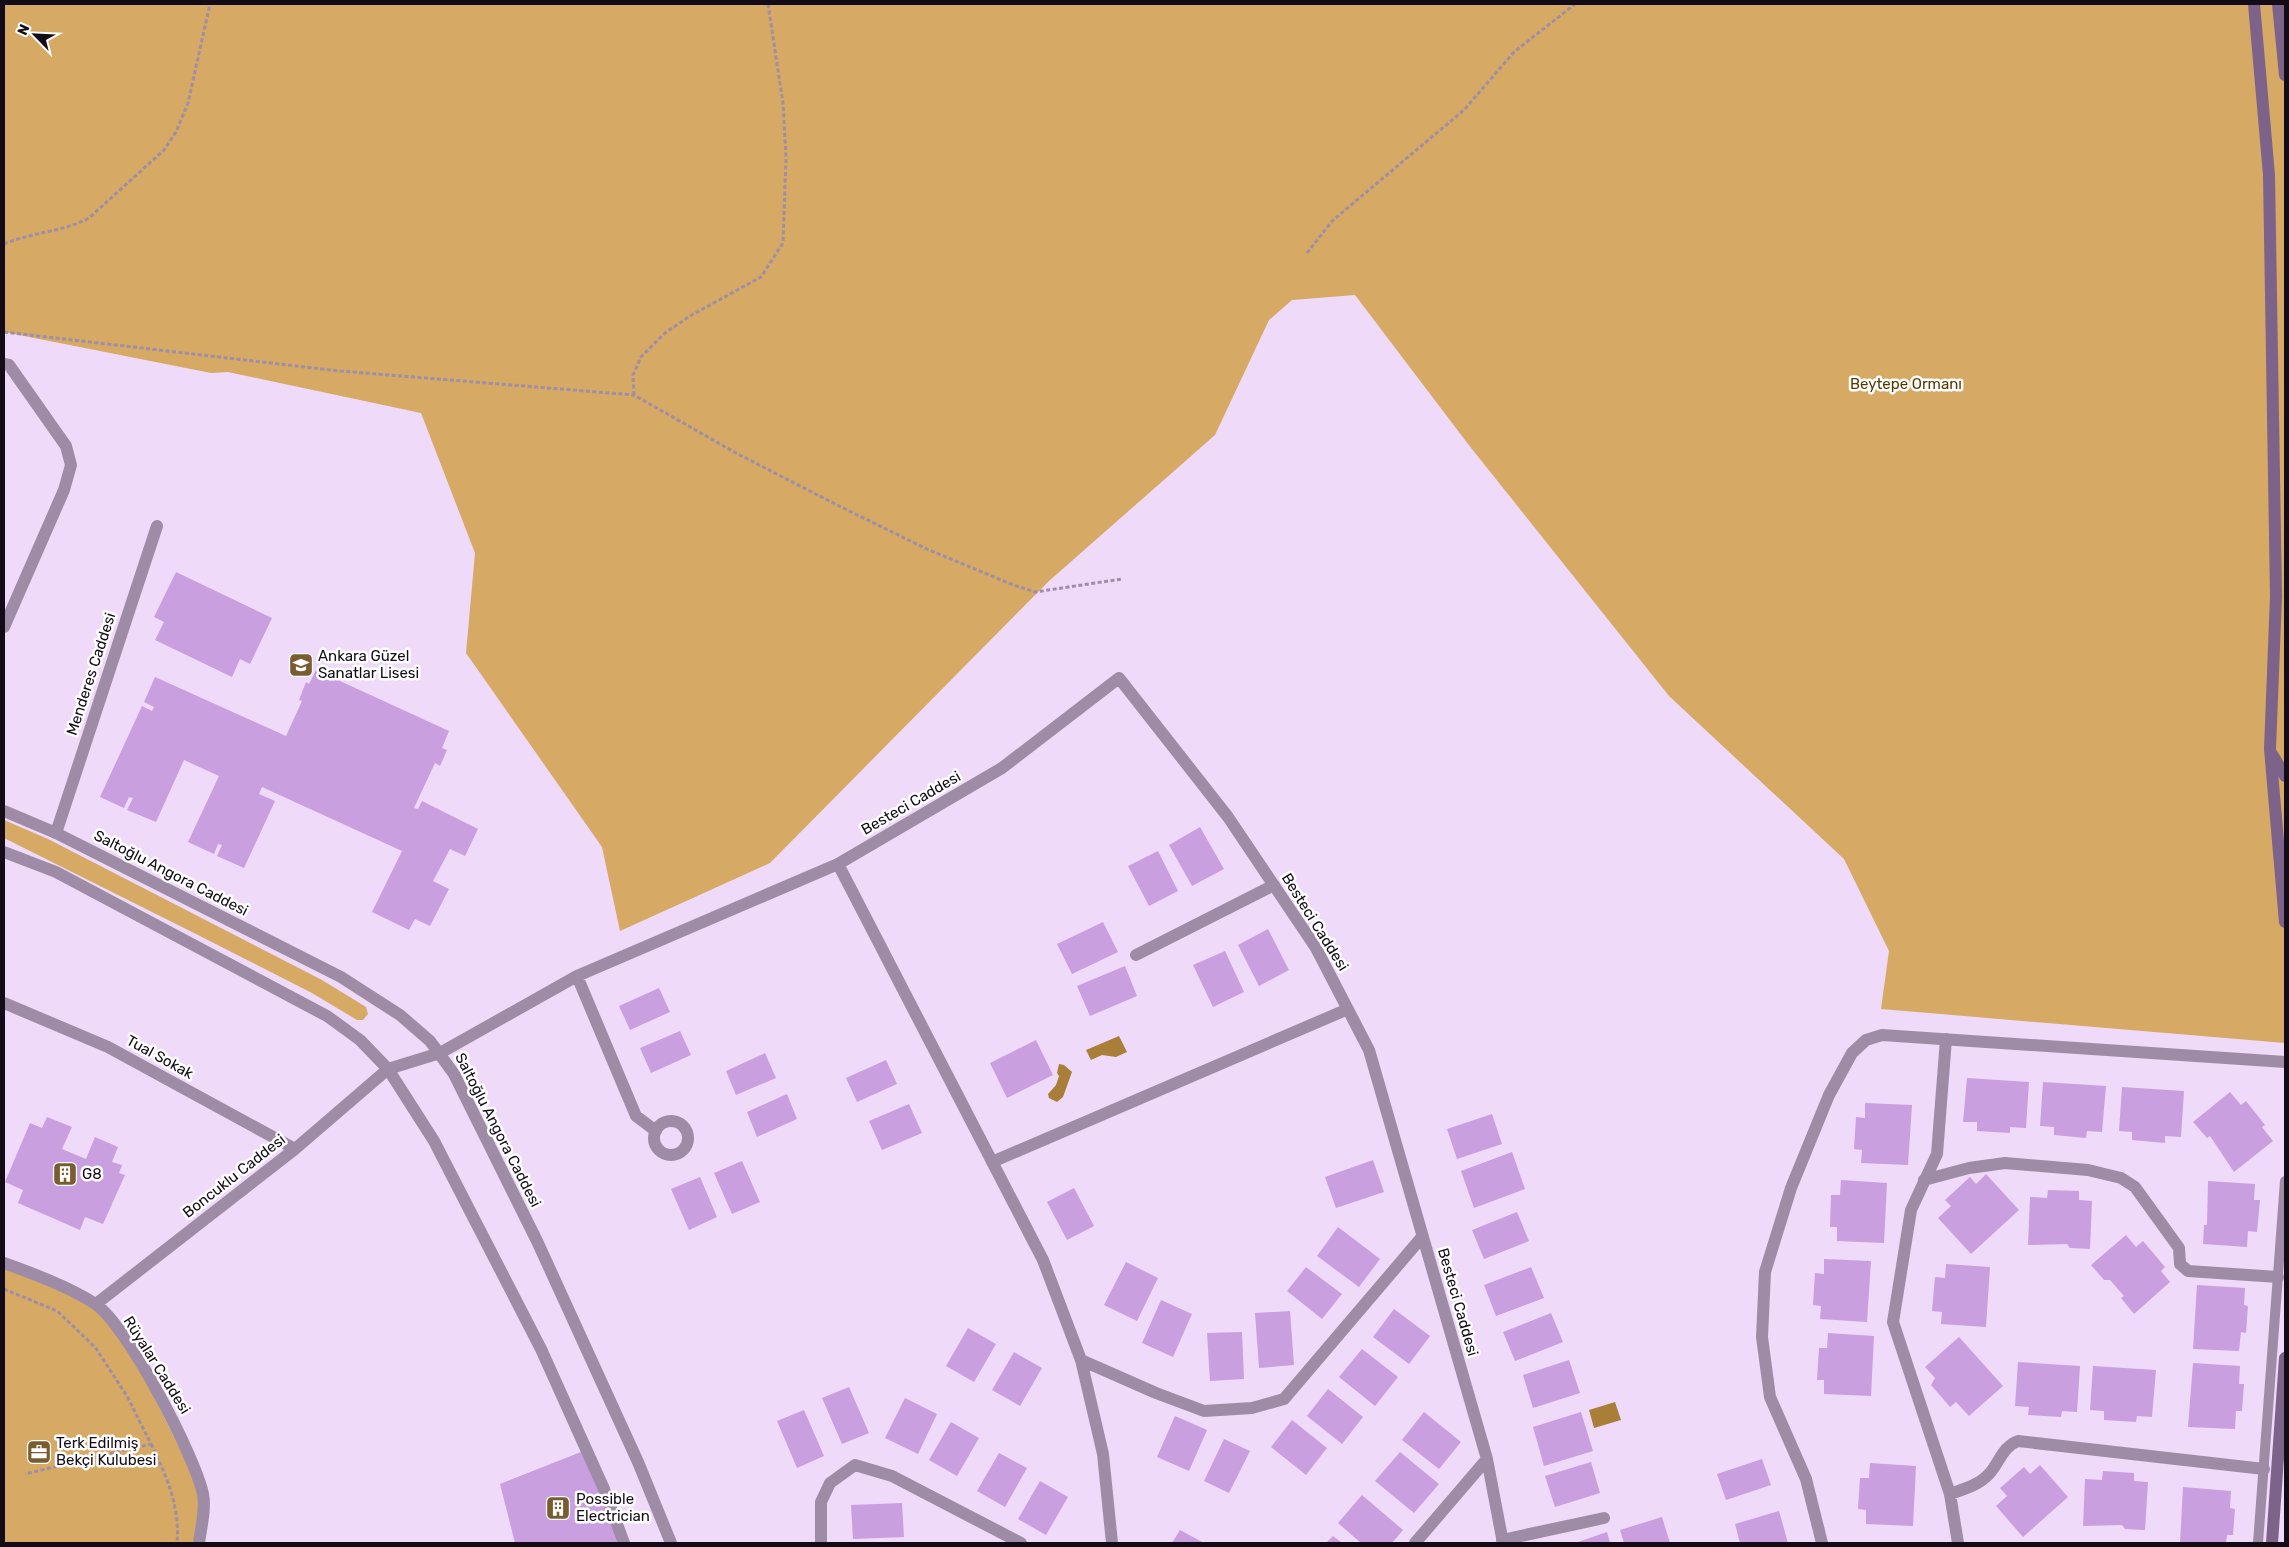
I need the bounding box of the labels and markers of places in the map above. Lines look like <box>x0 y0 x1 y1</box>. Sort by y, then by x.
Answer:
place label: Ankara Güzel Sanatlar Lisesi <box>318 647 419 682</box>
school or university icon: Ankara Güzel Sanatlar Lisesi <box>288 652 314 678</box>
building icon: G8 <box>52 1161 78 1187</box>
place label: G8 <box>82 1165 102 1183</box>
place label: Terk Edilmiş Bekçi Kulubesi <box>56 1434 156 1469</box>
office icon: Terk Edilmiş Bekçi Kulubesi <box>26 1439 52 1465</box>
place label: Possible Electrician <box>576 1490 650 1525</box>
building icon: Possible Electrician <box>545 1495 571 1521</box>

